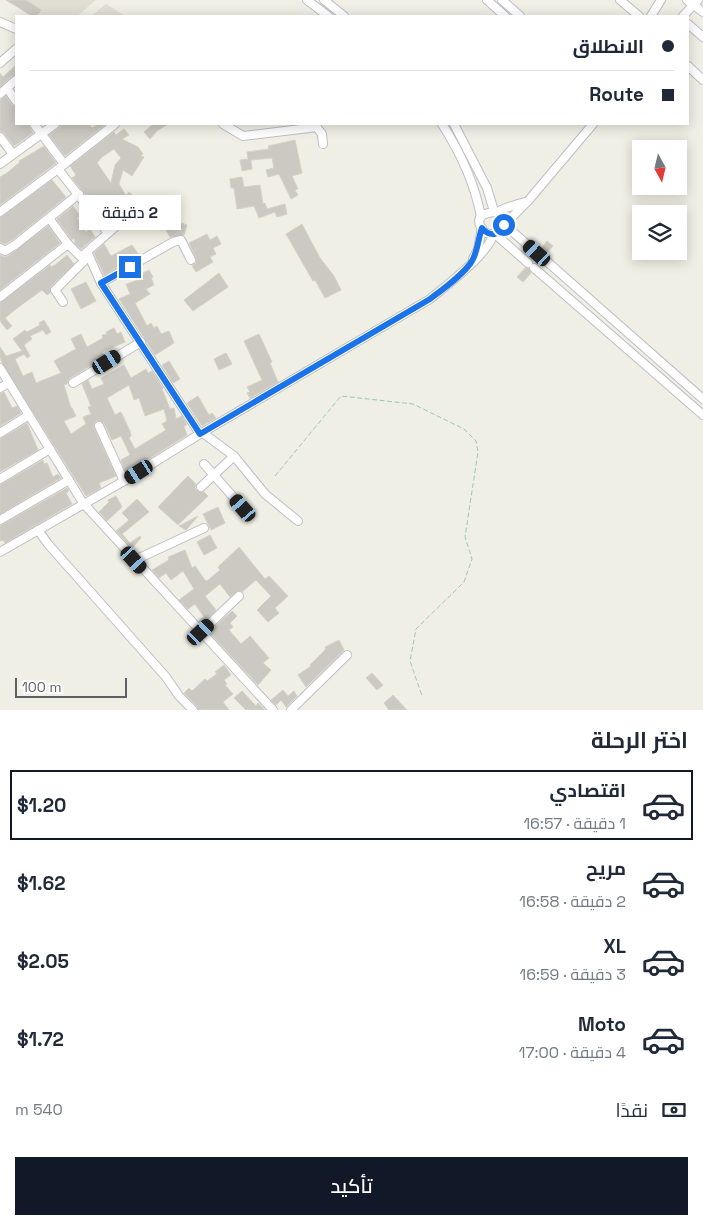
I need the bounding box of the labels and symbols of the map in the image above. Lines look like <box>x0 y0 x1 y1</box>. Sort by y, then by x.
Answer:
north arrow <box>632 140 688 195</box>
callout: 2 دقيقة <box>79 194 181 230</box>
route start <box>493 214 515 236</box>
car <box>520 237 553 269</box>
route end <box>119 256 141 278</box>
car <box>90 348 123 376</box>
car <box>122 458 155 486</box>
car <box>227 492 258 524</box>
car <box>118 544 149 576</box>
car <box>184 616 217 648</box>
scale bar <box>15 675 128 698</box>

